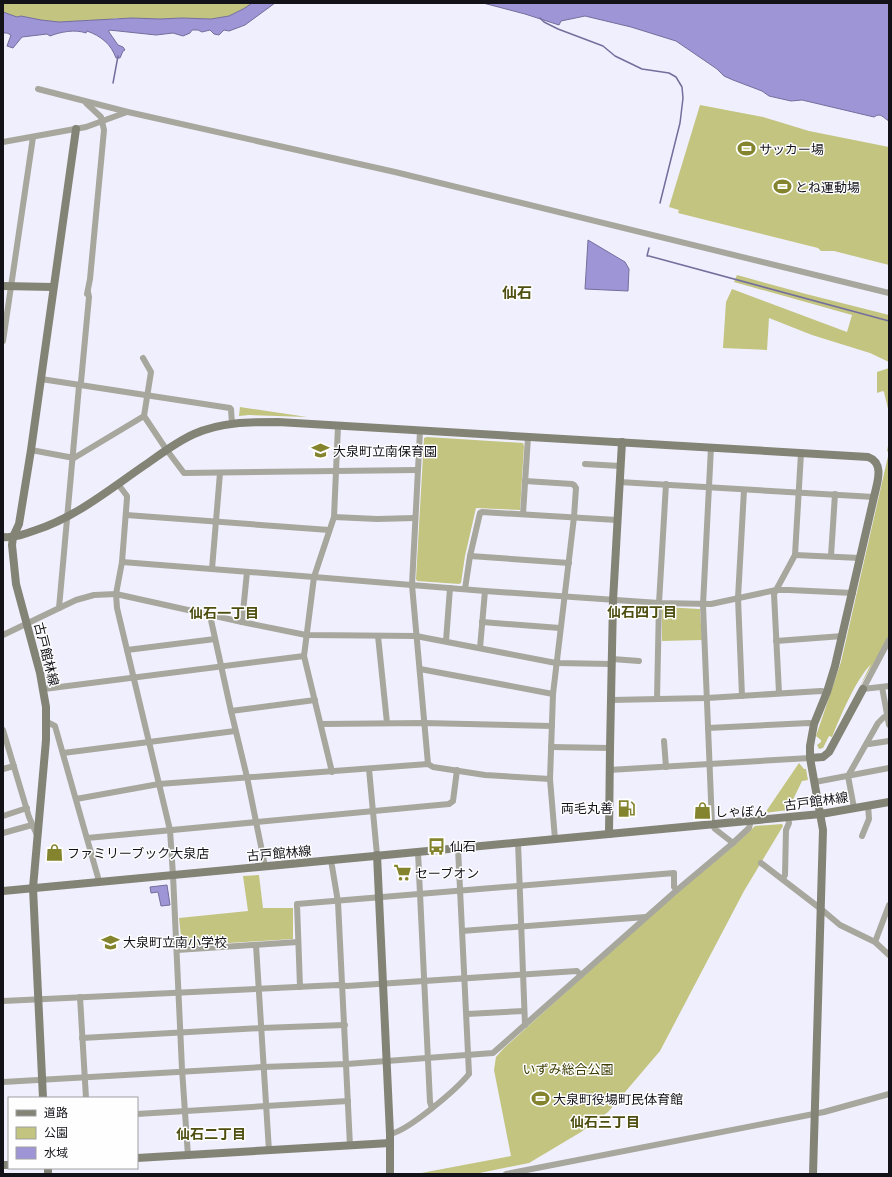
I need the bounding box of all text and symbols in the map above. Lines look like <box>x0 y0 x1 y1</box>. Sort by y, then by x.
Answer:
sports icon: サッカー場 <box>736 139 756 159</box>
place label: サッカー場 <box>759 141 824 157</box>
sports icon: とね運動場 <box>772 177 792 197</box>
place label: とね運動場 <box>795 179 860 195</box>
district label: 仙石 <box>502 283 532 302</box>
school or university icon: 大泉町立南保育園 <box>310 441 330 461</box>
place label: 大泉町立南保育園 <box>333 443 437 459</box>
district label: 仙石四丁目 <box>607 603 677 621</box>
district label: 仙石一丁目 <box>189 604 259 622</box>
street label: 古戸館林線 <box>31 621 63 687</box>
street label: 古戸館林線 <box>783 789 849 813</box>
fuel station icon: 両毛丸善 <box>616 798 636 818</box>
place label: 両毛丸善 <box>561 800 613 816</box>
shop icon: しゃぼん <box>692 801 712 821</box>
place label: しゃぼん <box>715 803 767 819</box>
bus stop icon: 仙石 <box>427 836 447 856</box>
place label: 仙石 <box>450 838 476 854</box>
street label: 古戸館林線 <box>246 842 312 864</box>
shop icon: ファミリーブック大泉店 <box>44 843 64 863</box>
place label: ファミリーブック大泉店 <box>67 845 209 861</box>
supermarket icon: セーブオン <box>392 863 412 883</box>
place label: セーブオン <box>415 865 479 881</box>
school or university icon: 大泉町立南小学校 <box>100 932 120 952</box>
place label: 大泉町立南小学校 <box>123 934 227 950</box>
park label: いずみ総合公園 <box>522 1061 614 1077</box>
sports icon: 大泉町役場町民体育館 <box>530 1089 550 1109</box>
place label: 大泉町役場町民体育館 <box>553 1091 683 1107</box>
legend <box>8 1097 138 1169</box>
text: 道路 <box>44 1105 68 1120</box>
district label: 仙石三丁目 <box>570 1113 640 1131</box>
text: 公園 <box>44 1125 68 1140</box>
district label: 仙石二丁目 <box>176 1125 246 1143</box>
text: 水域 <box>44 1145 68 1160</box>

